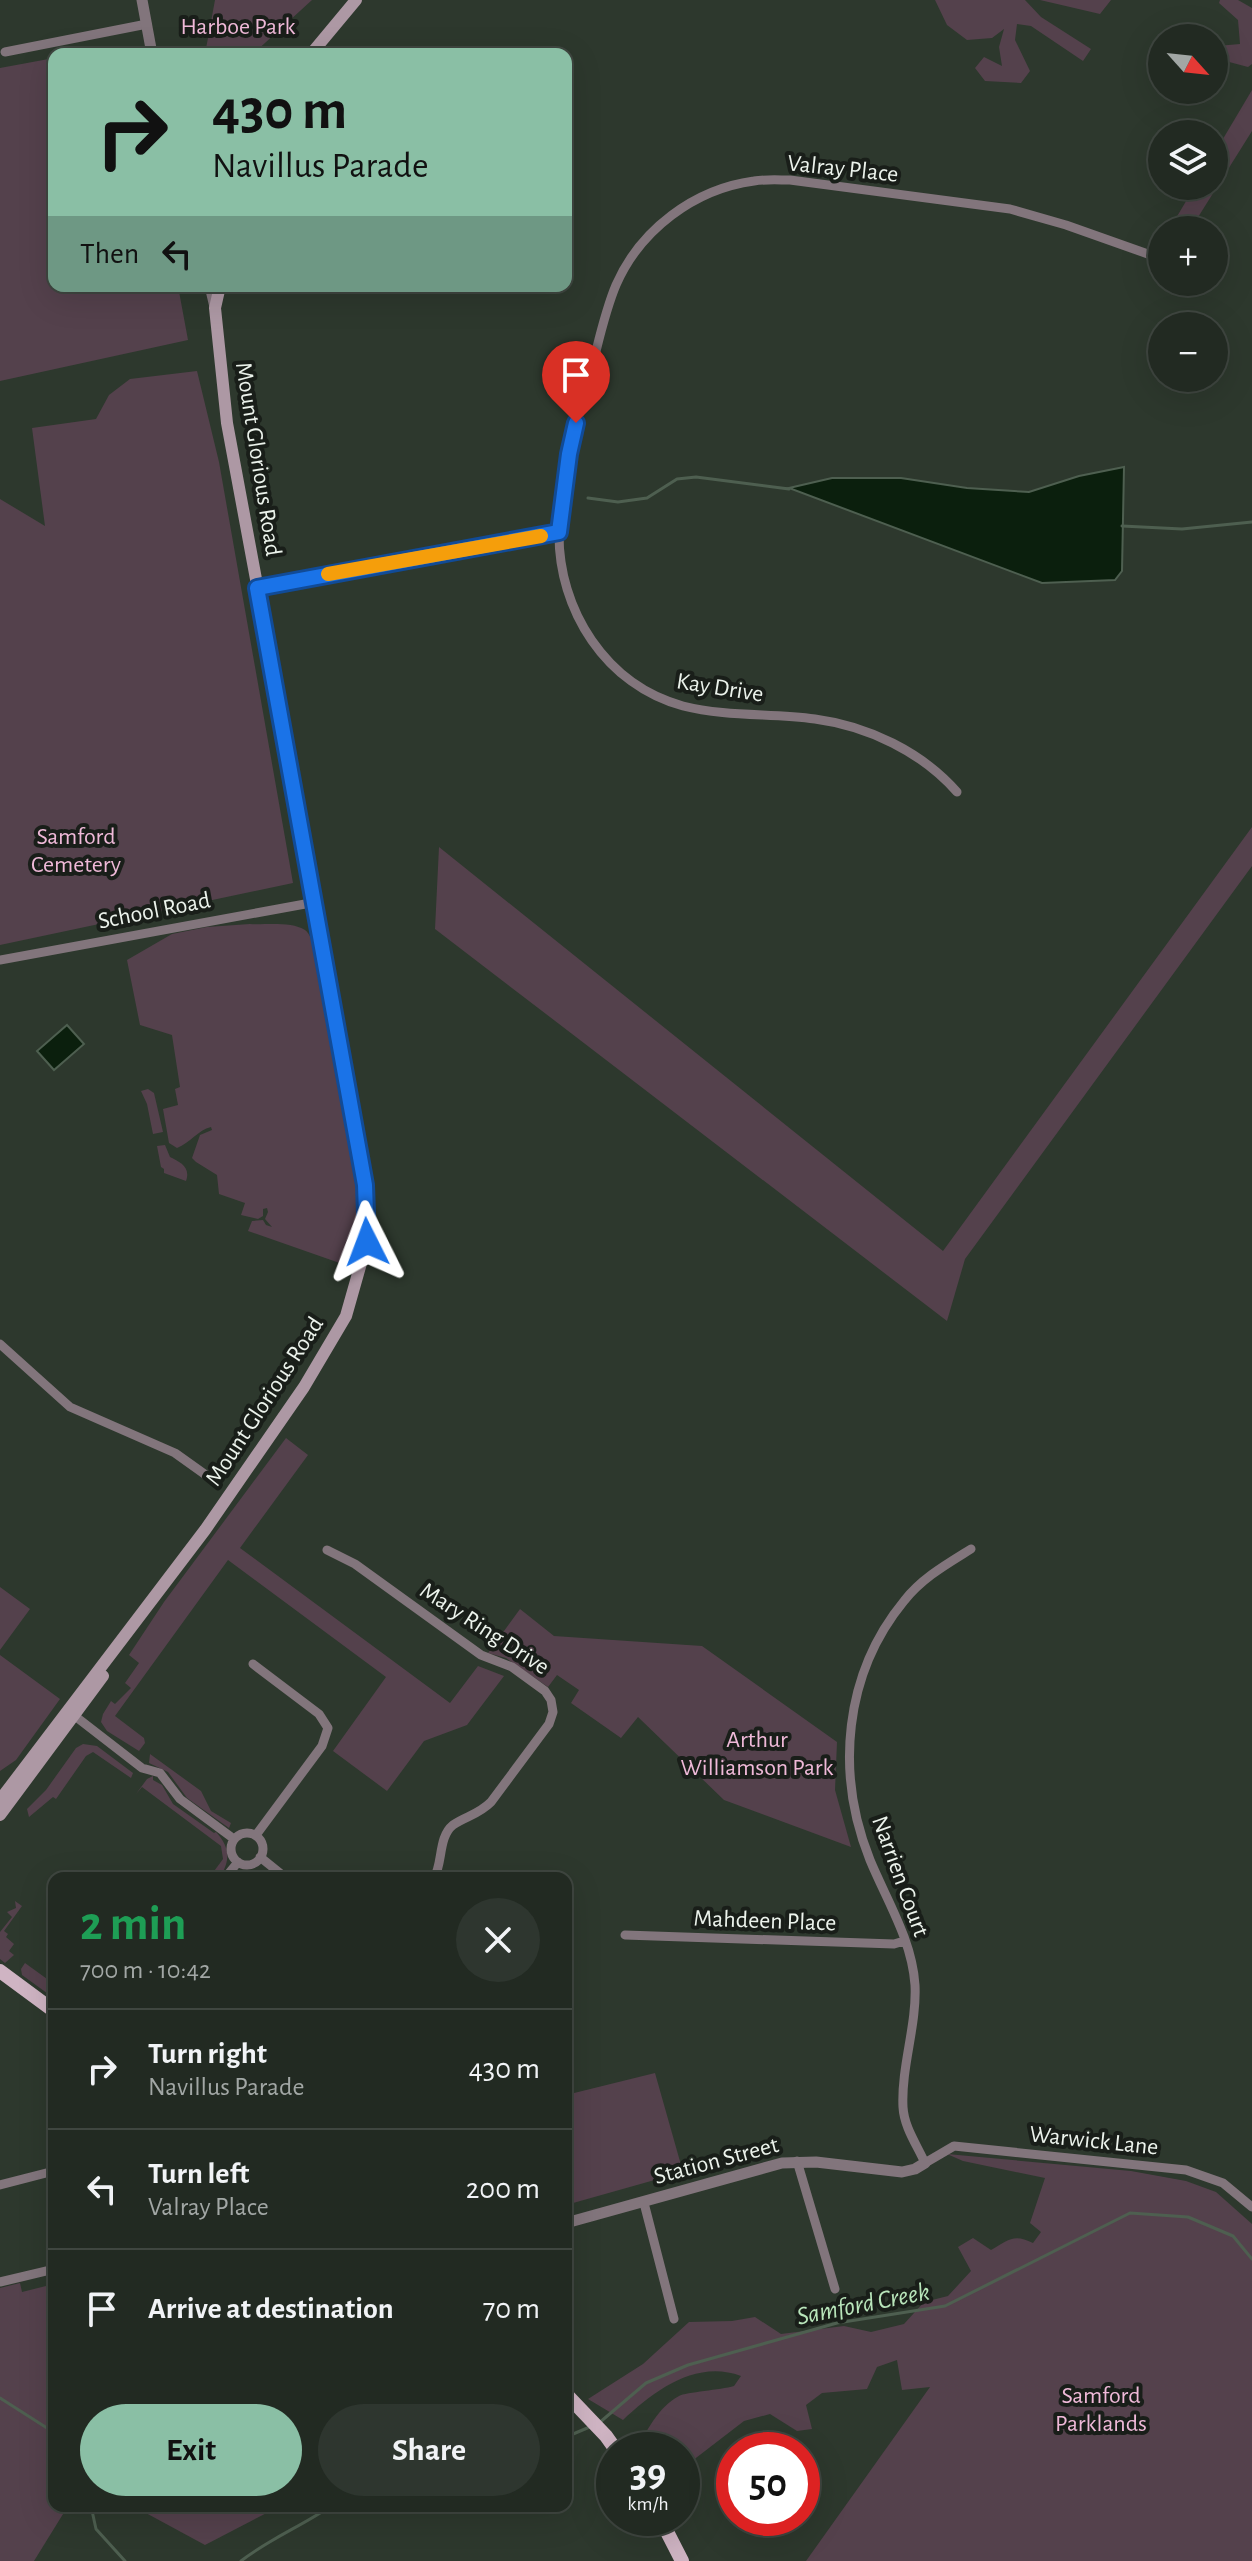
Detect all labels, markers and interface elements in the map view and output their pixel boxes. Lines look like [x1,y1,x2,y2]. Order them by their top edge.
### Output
park label: Harboe Park [180,15,296,39]
north arrow [1148,24,1228,104]
map controls [1148,24,1228,392]
icon: right [80,80,184,184]
text: 430 m [212,83,347,139]
button: layers [1148,120,1228,200]
text: Navillus Parade [212,148,429,184]
street label: Valray Place [786,151,900,187]
button: + [1148,216,1228,296]
icon: left [155,232,199,276]
text: Then [80,239,139,269]
button: − [1148,312,1228,392]
pin [542,341,610,423]
icon: arrive [554,353,598,397]
street label: Mount Glorious Road [231,360,285,558]
street label: Kay Drive [675,669,765,707]
park label: Samford Cemetery [31,825,121,877]
street label: School Road [96,888,212,934]
position arrow [325,1200,409,1284]
street label: Mount Glorious Road [201,1313,328,1490]
street label: Mary Ring Drive [415,1578,553,1679]
park label: Arthur Williamson Park [680,1728,834,1780]
street label: Narrien Court [867,1813,933,1940]
button: close [456,1898,540,1982]
text: 2 min [80,1901,187,1949]
street label: Mahdeen Place [693,1907,837,1935]
text: 700 m · 10:42 [80,1957,211,1983]
text: Turn right [148,2039,267,2069]
icon: right [80,2047,124,2091]
text: 430 m [468,2054,540,2084]
text: Navillus Parade [148,2074,304,2100]
street label: Warwick Lane [1028,2122,1160,2160]
street label: Station Street [651,2133,781,2189]
text: Turn left [148,2159,249,2189]
icon: left [80,2167,124,2211]
text: 200 m [466,2174,540,2204]
text: Valray Place [148,2194,269,2220]
water label: Samford Creek [795,2278,932,2330]
icon: arrive [80,2287,124,2331]
text: Arrive at destination [148,2294,394,2324]
text: 70 m [483,2294,540,2324]
park label: Samford Parklands [1055,2384,1147,2436]
button: Exit [80,2404,302,2496]
button: Share [318,2404,540,2496]
speed limit sign: 50 [716,2432,820,2536]
text: 39 [630,2454,666,2494]
text: km/h [627,2494,669,2514]

